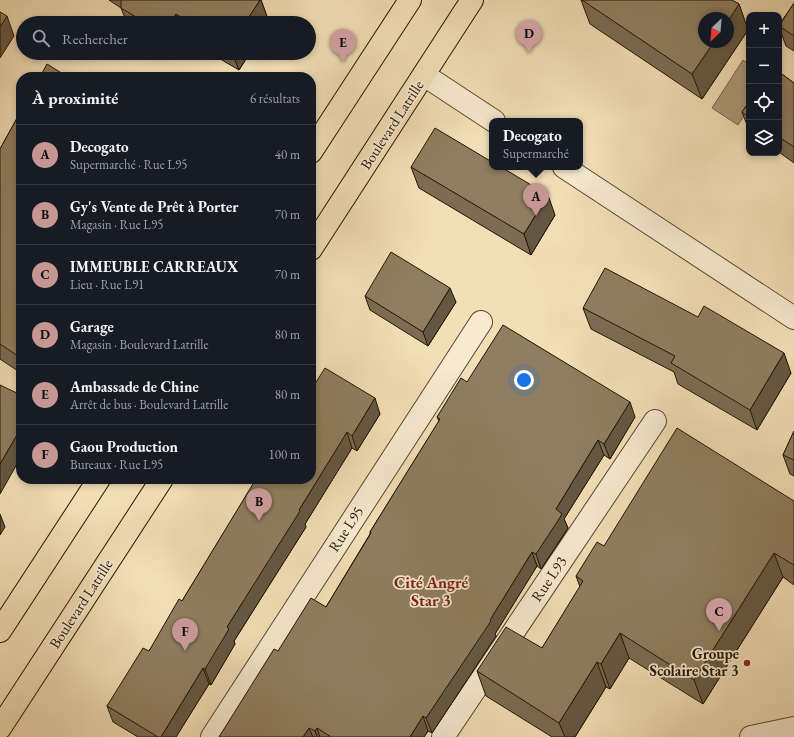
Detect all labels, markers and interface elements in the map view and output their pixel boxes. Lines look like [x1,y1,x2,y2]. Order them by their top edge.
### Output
north arrow [698,12,734,48]
map controls [746,12,782,156]
button: + [746,12,782,48]
search box [16,16,316,60]
pin: D [516,20,542,53]
icon: search [30,27,52,49]
text: Rechercher [62,29,128,48]
pin: E [330,29,356,62]
button: − [746,48,782,84]
street label: Boulevard Latrille [356,76,428,173]
button: locate [746,84,782,120]
text: À proximité [32,87,118,109]
text: 6 résultats [250,90,300,107]
popup [489,118,583,170]
button: layers [746,120,782,156]
text: Decogato [503,126,562,145]
text: Decogato [70,137,129,156]
text: Supermarché [503,145,569,162]
text: A [40,146,50,163]
text: 40 m [275,146,300,163]
text: Supermarché · Rue L95 [70,156,187,173]
pin: A [523,183,549,216]
text: Gy's Vente de Prêt à Porter [70,197,238,216]
text: B [41,206,49,223]
text: 70 m [275,206,300,223]
text: Magasin · Rue L95 [70,216,163,233]
text: IMMEUBLE CARREAUX [70,257,238,276]
text: C [40,266,50,283]
text: 70 m [275,266,300,283]
text: Lieu · Rue L91 [70,276,144,293]
text: Garage [70,317,114,336]
text: D [40,326,50,343]
text: 80 m [275,326,300,343]
text: Magasin · Boulevard Latrille [70,336,209,353]
your location [514,370,534,390]
text: Ambassade de Chine [70,377,199,396]
text: E [41,386,49,403]
text: 80 m [275,386,300,403]
text: Arrêt de bus · Boulevard Latrille [70,396,228,413]
text: Gaou Production [70,437,178,456]
text: F [41,446,49,463]
text: 100 m [269,446,300,463]
text: Bureaux · Rue L95 [70,456,163,473]
pin: B [246,488,272,521]
street label: Rue L95 [324,502,367,555]
street label: Rue L93 [527,552,571,605]
street label: Boulevard Latrille [45,555,117,652]
district label: Cité Angré Star 3 [394,572,468,611]
pin: C [706,598,732,631]
pin: F [172,618,198,651]
place label: Groupe Scolaire Star 3 [650,644,739,680]
marker: Groupe Scolaire Star 3 [742,658,752,668]

